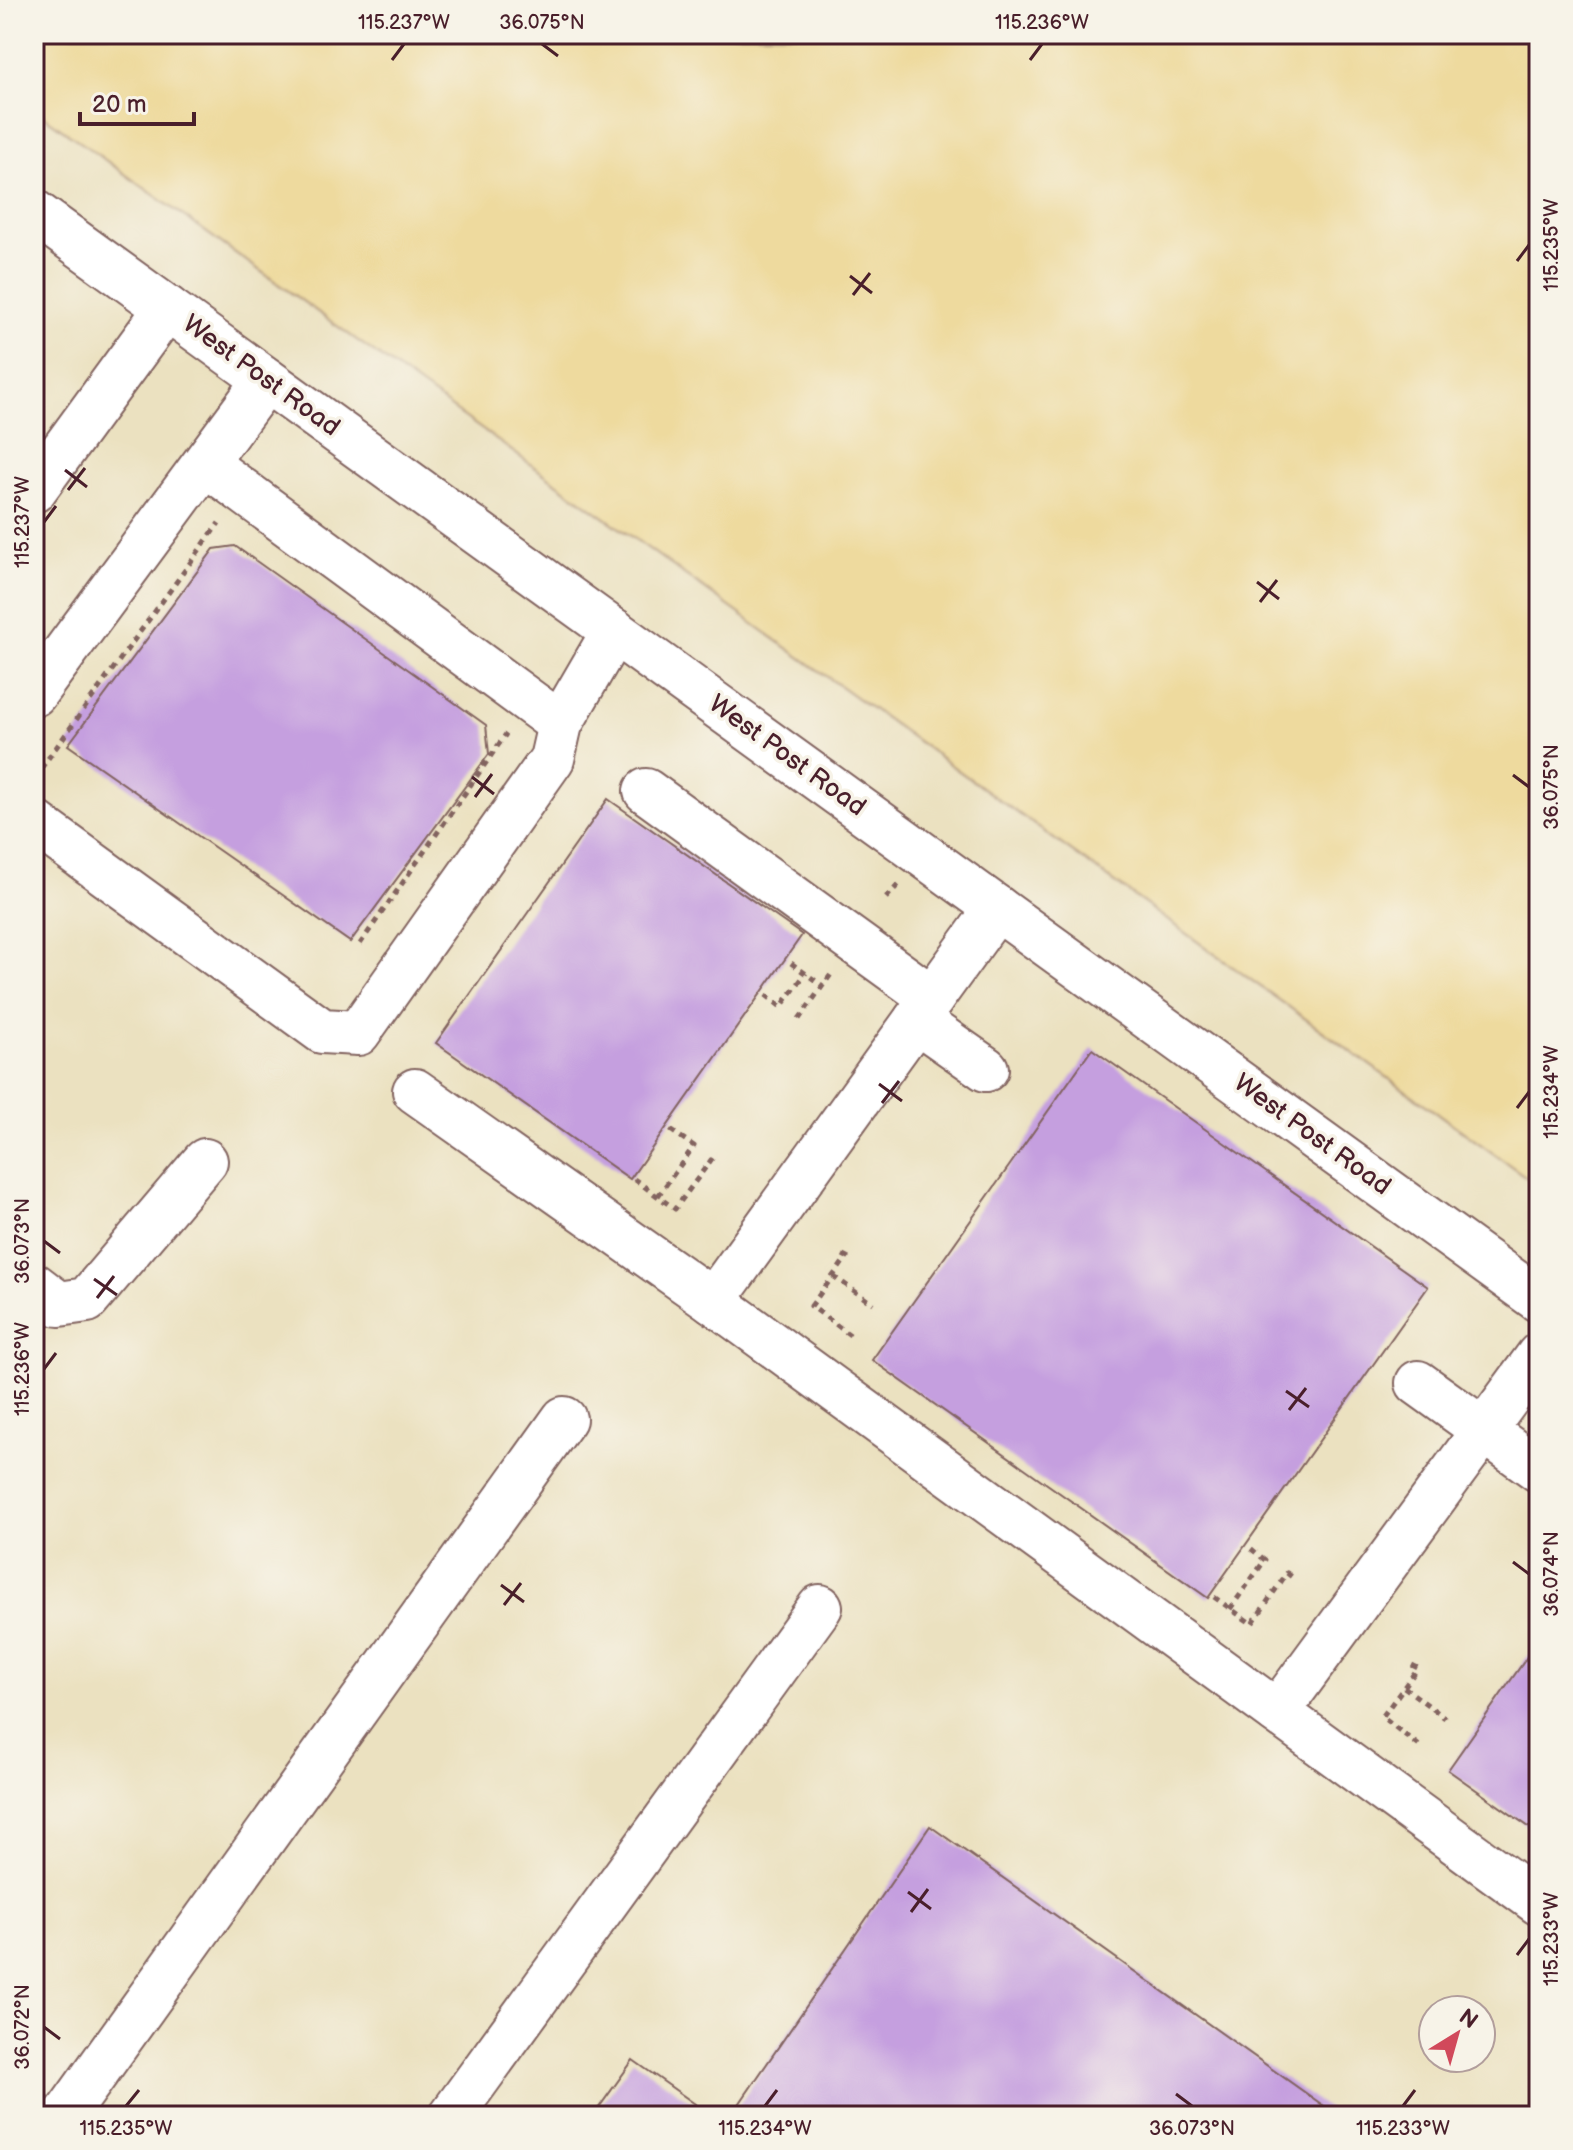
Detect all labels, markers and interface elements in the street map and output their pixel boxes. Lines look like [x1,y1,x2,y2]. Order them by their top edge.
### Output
text: 115.237°W [358,11,450,35]
text: 36.075°N [499,11,585,35]
text: 115.236°W [995,11,1089,35]
scale bar [80,76,194,126]
text: 20 m [92,90,147,119]
text: 115.235°W [1540,198,1564,292]
street label: West Post Road [177,309,345,443]
text: 115.237°W [11,476,35,568]
street label: West Post Road [703,689,871,823]
text: 36.075°N [1540,744,1564,830]
text: 115.234°W [1540,1045,1564,1139]
street label: West Post Road [1228,1068,1396,1202]
text: 36.073°N [11,1198,35,1284]
text: 115.236°W [11,1322,35,1416]
text: 36.074°N [1540,1531,1564,1617]
text: 115.233°W [1540,1892,1564,1986]
text: 36.072°N [11,1984,35,2070]
north arrow [1417,1994,1497,2074]
text: N [1453,2003,1483,2035]
text: 115.235°W [79,2117,173,2141]
text: 115.234°W [718,2117,812,2141]
text: 36.073°N [1149,2117,1235,2141]
text: 115.233°W [1356,2117,1450,2141]

